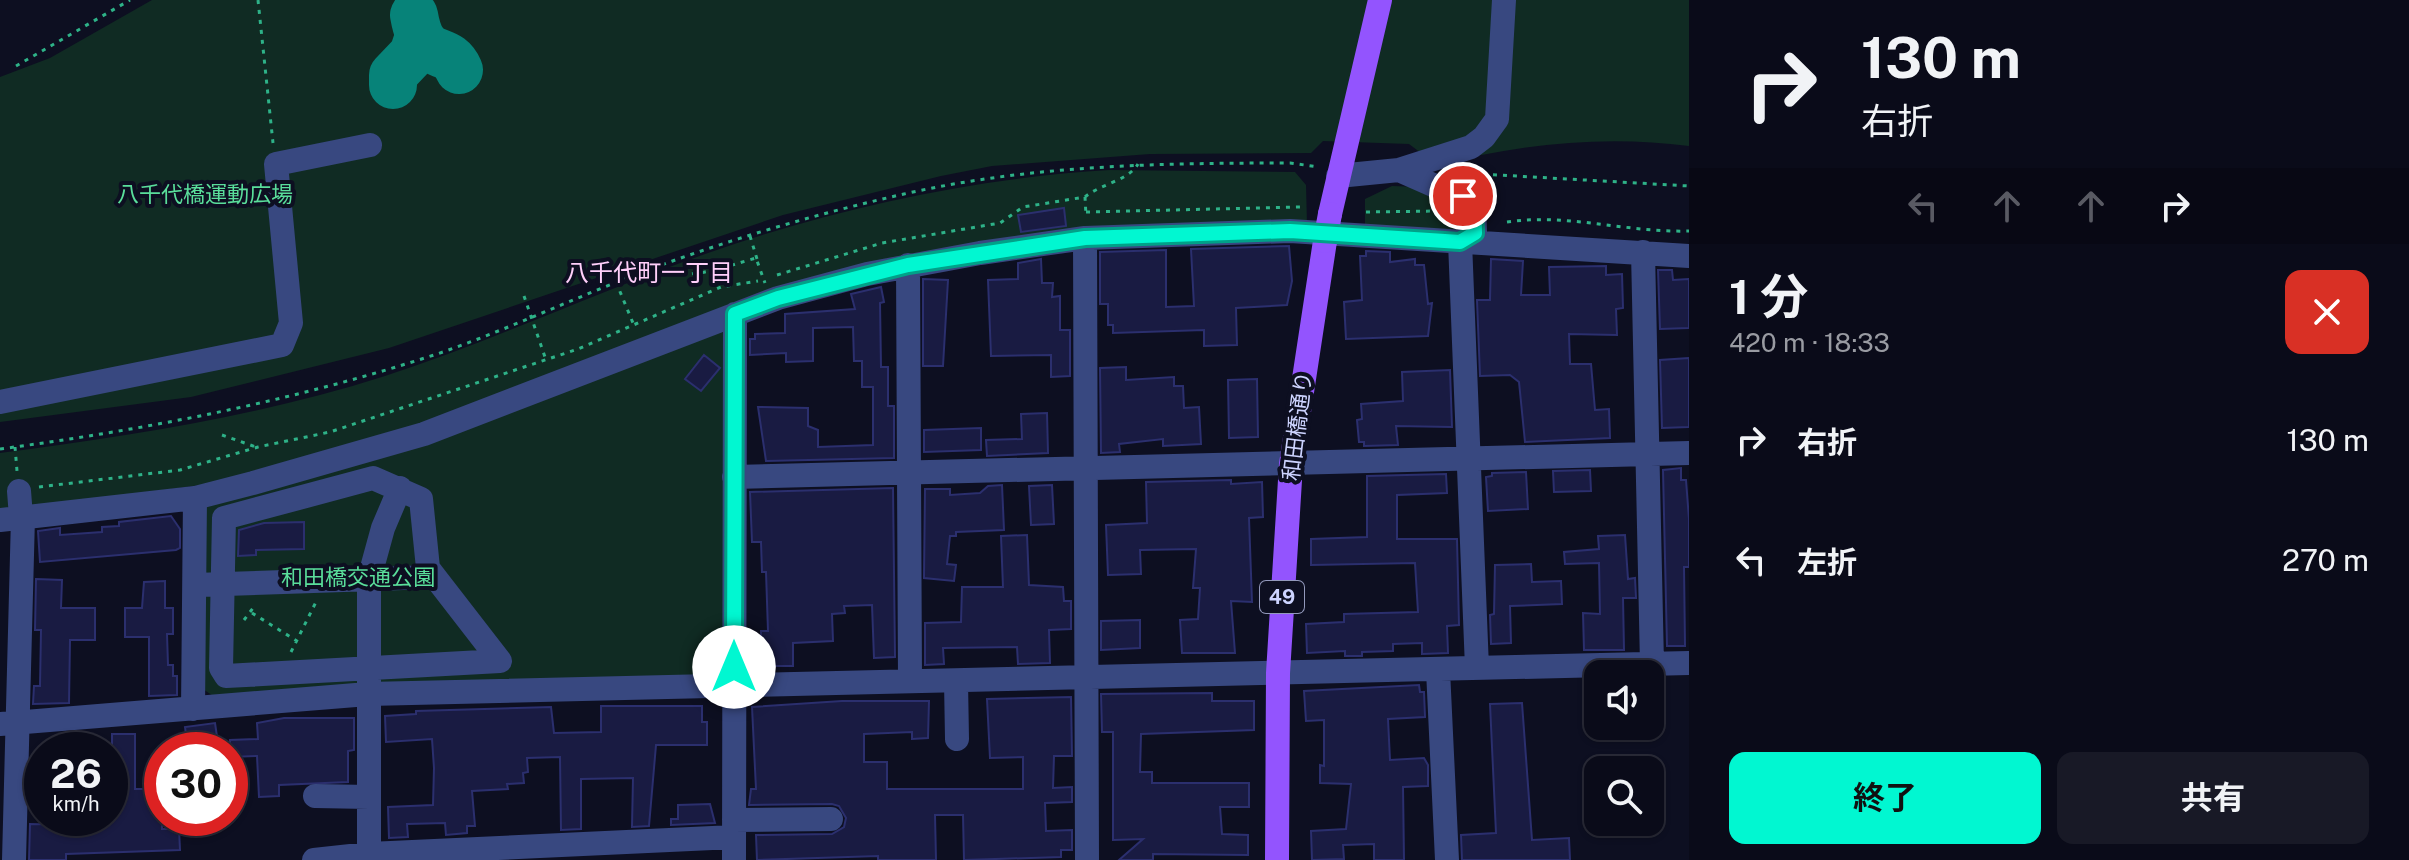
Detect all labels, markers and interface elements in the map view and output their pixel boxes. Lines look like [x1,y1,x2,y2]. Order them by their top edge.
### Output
text: 130 m [1861,25,2021,91]
icon: right [1729,32,1833,136]
text: 右折 [1861,100,1933,142]
pin [1429,162,1497,230]
icon: arrive [1441,174,1485,218]
park label: 八千代橋運動広場 [117,181,293,207]
icon: left [1901,184,1945,228]
icon: ahead [1985,184,2029,228]
icon: ahead [2069,184,2113,228]
icon: right [2153,184,2197,228]
district label: 八千代町一丁目 [565,258,733,286]
text: 1 分 [1729,268,1808,325]
button: close [2285,270,2369,354]
text: 420 m · 18:33 [1729,327,1890,358]
street label: 和田橋通り [1277,370,1317,482]
icon: right [1729,418,1773,462]
text: 130 m [2286,422,2369,458]
text: 右折 [1797,424,1857,460]
icon: left [1729,538,1773,582]
text: 270 m [2282,542,2369,578]
text: 左折 [1797,544,1857,580]
park label: 和田橋交通公園 [281,564,435,590]
road number: 49 [1260,581,1304,613]
position arrow [692,625,776,709]
map controls [1584,660,1664,836]
button: sound [1584,660,1664,740]
speed limit sign: 30 [144,732,248,836]
text: 26 [50,750,102,797]
button: 終了 [1729,752,2041,844]
button: 共有 [2057,752,2369,844]
button: search [1584,756,1664,836]
text: km/h [52,792,100,816]

